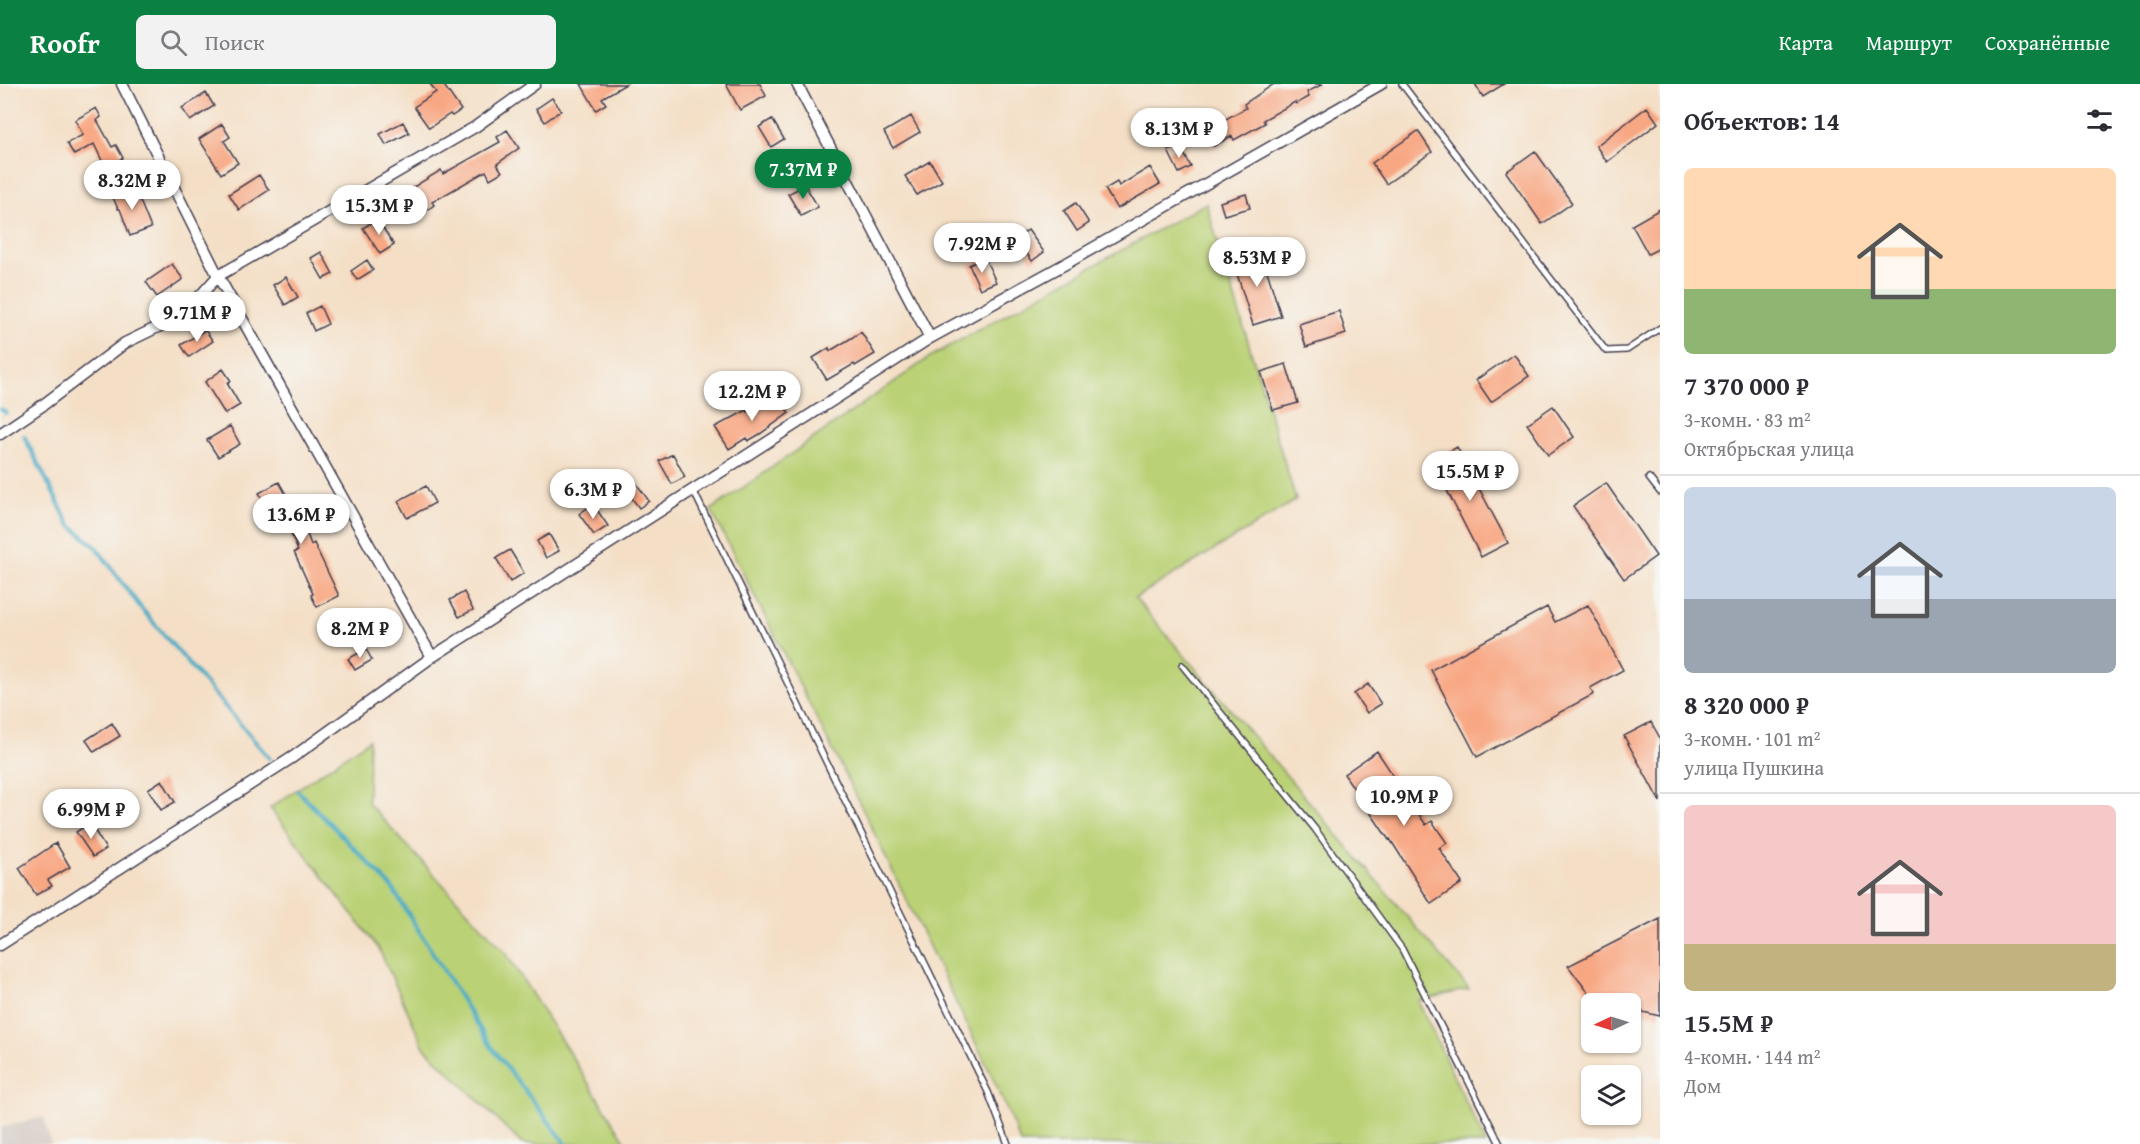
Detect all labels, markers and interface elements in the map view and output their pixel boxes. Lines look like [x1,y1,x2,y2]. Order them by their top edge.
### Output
search box [136,15,556,69]
text: Roofr [30,22,100,63]
icon: search [157,26,190,59]
text: Поиск [205,26,265,58]
text: Карта [1779,27,1833,58]
text: Маршрут [1866,27,1952,58]
text: Сохранённые [1985,27,2110,58]
text: Объектов: 14 [1684,101,1840,140]
icon: filters [2083,104,2116,137]
pin: 8.13M ₽ [1124,108,1234,159]
text: 8.13M ₽ [1145,113,1213,142]
pin: 7.37M ₽ [748,149,858,200]
text: 7.37M ₽ [769,154,837,183]
pin: 8.32M ₽ [77,160,187,211]
text: 8.32M ₽ [98,165,166,194]
pin: 15.3M ₽ [324,185,434,236]
text: 15.3M ₽ [345,190,413,219]
icon: home [1846,207,1954,315]
pin: 7.92M ₽ [927,223,1037,274]
text: 7.92M ₽ [948,228,1016,257]
pin: 8.53M ₽ [1202,237,1312,288]
text: 8.53M ₽ [1223,242,1291,271]
pin: 9.71M ₽ [142,292,252,343]
text: 9.71M ₽ [163,297,231,326]
text: 7 370 000 ₽ [1684,366,1809,405]
pin: 12.2M ₽ [697,371,807,422]
text: 12.2M ₽ [718,376,786,405]
text: 3-комн. · 83 m² [1684,405,1811,434]
text: Октябрьская улица [1684,434,1854,463]
pin: 15.5M ₽ [1415,451,1525,502]
text: 15.5M ₽ [1436,456,1504,485]
pin: 6.3M ₽ [544,469,642,520]
text: 6.3M ₽ [564,474,622,503]
pin: 13.6M ₽ [246,494,356,545]
text: 13.6M ₽ [267,499,335,528]
icon: home [1846,526,1954,634]
pin: 8.2M ₽ [311,608,409,659]
text: 8.2M ₽ [331,613,389,642]
text: 8 320 000 ₽ [1684,685,1809,724]
text: 3-комн. · 101 m² [1684,724,1820,753]
text: улица Пушкина [1684,753,1824,782]
pin: 10.9M ₽ [1349,776,1459,827]
text: 10.9M ₽ [1370,781,1438,810]
pin: 6.99M ₽ [36,789,146,840]
text: 6.99M ₽ [57,794,125,823]
icon: home [1846,844,1954,952]
north arrow [1581,993,1641,1053]
map controls [1581,993,1641,1125]
text: 15.5M ₽ [1684,1003,1773,1042]
text: 4-комн. · 144 m² [1684,1042,1820,1071]
button: layers [1581,1065,1641,1125]
text: Дом [1684,1071,1721,1100]

